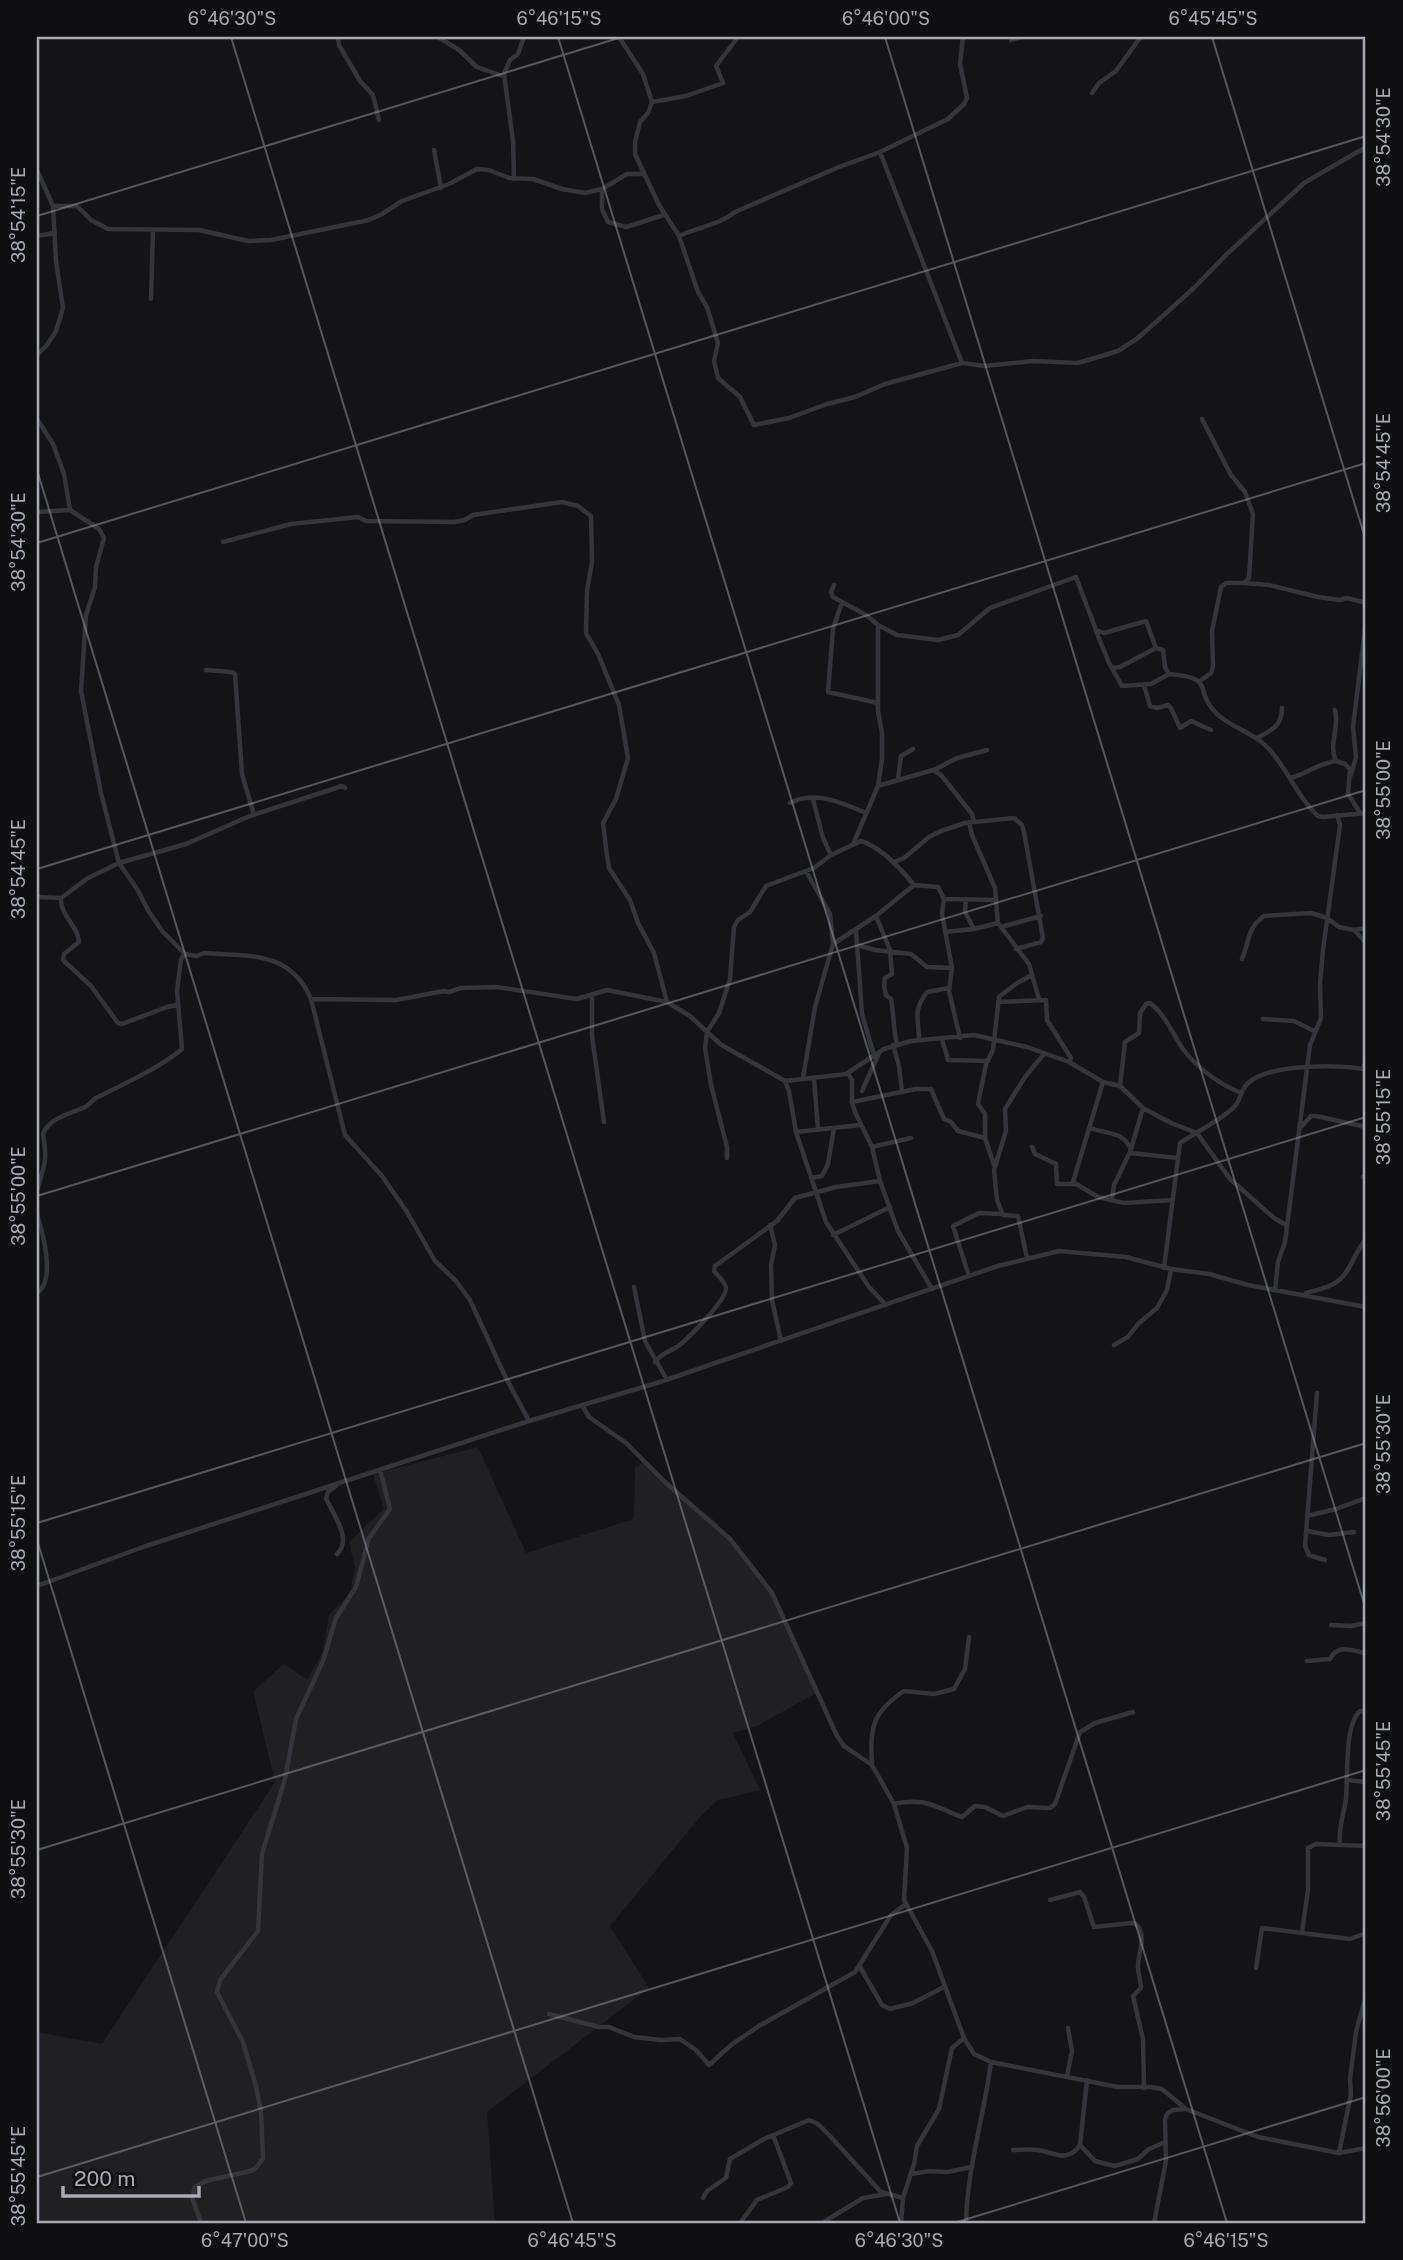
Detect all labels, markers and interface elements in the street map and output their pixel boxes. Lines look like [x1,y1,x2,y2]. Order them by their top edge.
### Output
text: 6°46'30"S [188,8,276,29]
text: 6°46'15"S [516,8,602,29]
text: 6°46'00"S [842,8,930,29]
text: 6°45'45"S [1168,8,1258,29]
text: 38°54'30"E [1373,87,1394,187]
text: 38°54'15"E [8,167,29,263]
text: 38°54'45"E [1373,413,1394,513]
text: 38°54'30"E [8,492,29,592]
text: 38°55'00"E [1373,740,1394,840]
text: 38°54'45"E [8,819,29,919]
text: 38°55'15"E [1373,1069,1394,1165]
text: 38°55'00"E [8,1146,29,1246]
text: 38°55'30"E [1373,1394,1394,1494]
text: 38°55'15"E [8,1475,29,1571]
text: 38°55'45"E [1373,1721,1394,1821]
text: 38°55'30"E [8,1799,29,1899]
text: 38°56'00"E [1373,2048,1394,2148]
text: 38°55'45"E [8,2126,29,2226]
scale bar [63,2155,200,2199]
text: 200 m [74,2166,135,2191]
text: 6°47'00"S [201,2230,289,2251]
text: 6°46'45"S [528,2230,616,2251]
text: 6°46'30"S [855,2230,943,2251]
text: 6°46'15"S [1183,2230,1269,2251]

